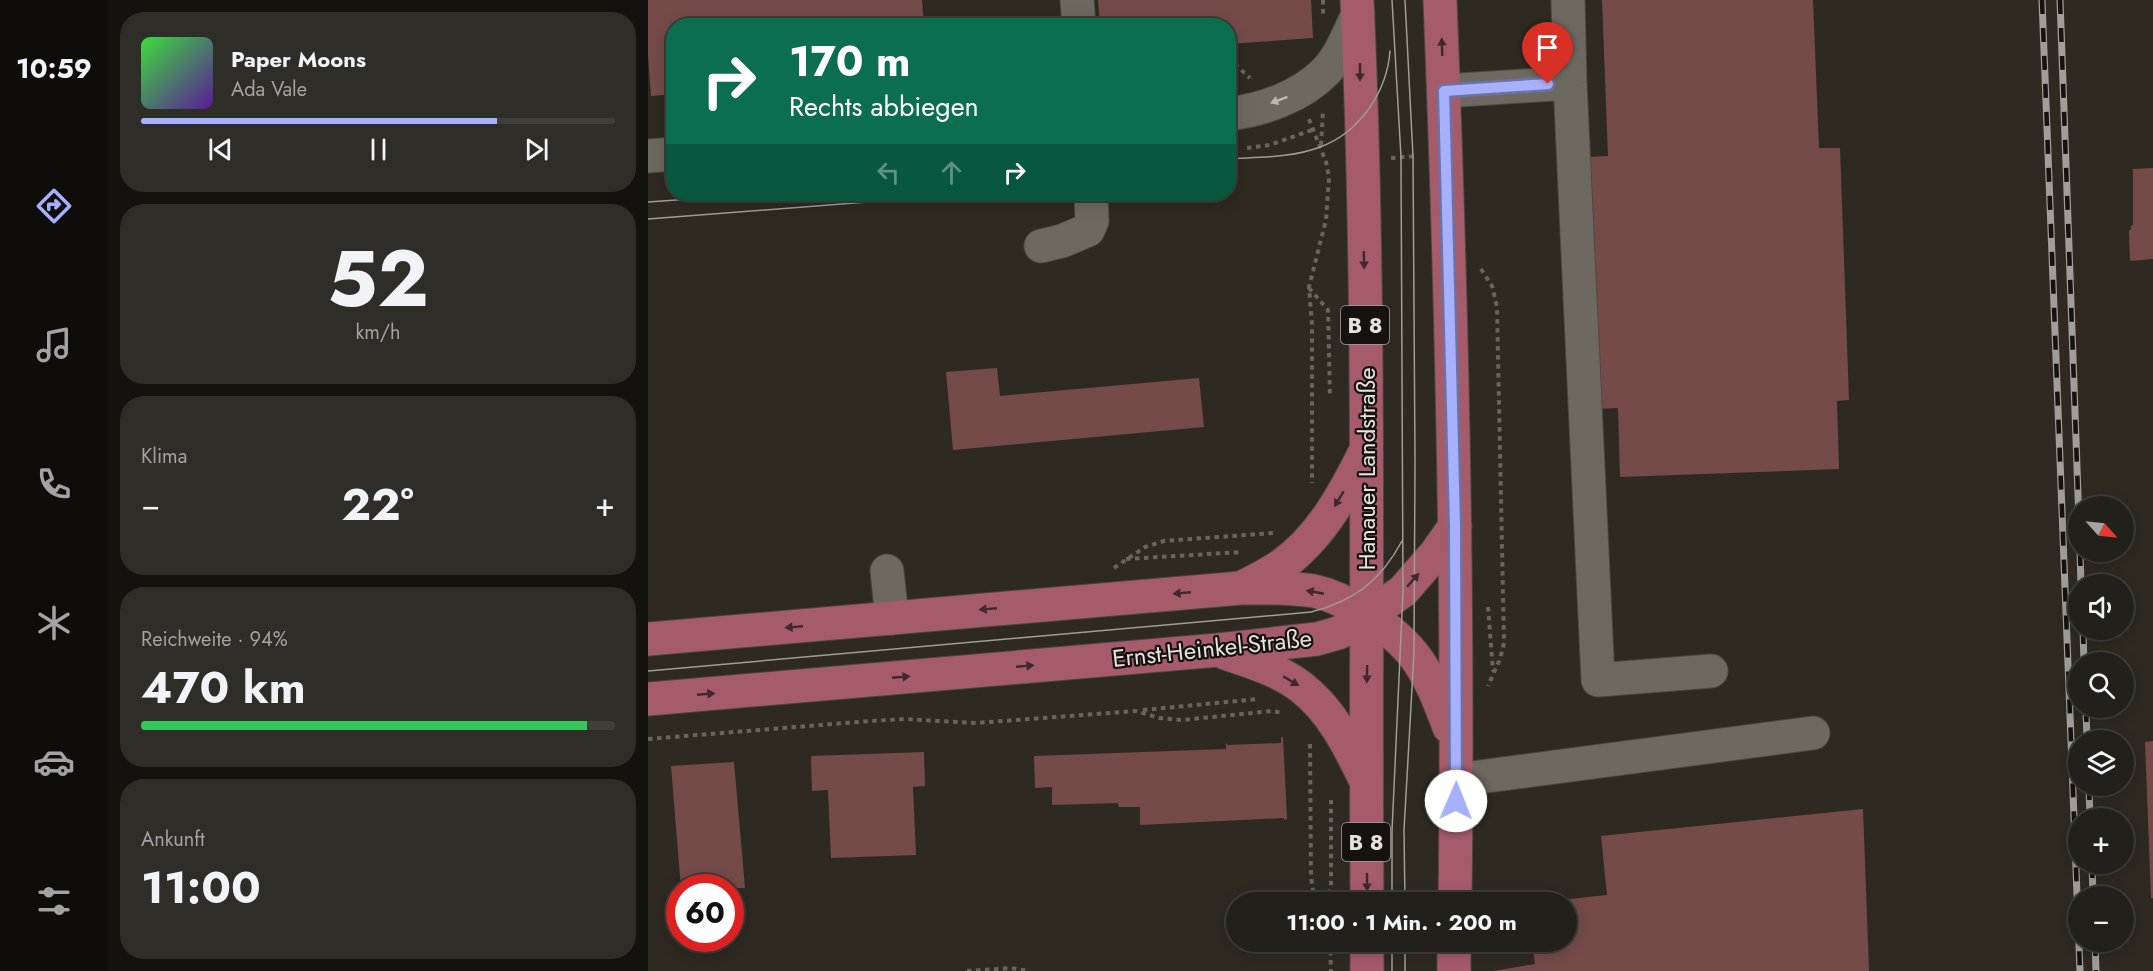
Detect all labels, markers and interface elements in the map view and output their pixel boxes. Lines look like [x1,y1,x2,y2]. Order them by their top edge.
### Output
pin [1522,22,1573,84]
text: 170 m [789,31,911,92]
icon: arrive [1531,31,1564,64]
one-way arrow [1438,38,1447,57]
icon: right [690,42,768,120]
text: Paper Moons [231,43,366,75]
text: 10:59 [16,49,92,88]
one-way arrow [1355,63,1365,82]
text: Ada Vale [231,75,307,104]
text: Rechts abbiegen [789,87,979,126]
one-way arrow [1270,96,1288,105]
icon: previous [204,133,237,166]
icon: pause [362,133,395,166]
icon: next [520,133,553,166]
icon: left [872,156,905,189]
icon: ahead [935,156,968,189]
icon: right [998,156,1031,189]
icon: directions [33,185,75,227]
text: 52 [327,223,429,335]
one-way arrow [1359,251,1369,270]
road number: B 8 [1341,306,1389,344]
text: km/h [355,318,401,347]
icon: music [33,324,75,366]
street label: Hanauer Landstraße [1349,368,1384,571]
text: Klima [141,442,187,471]
icon: phone [33,463,75,505]
text: 22° [341,472,414,537]
text: − [141,481,160,528]
text: + [595,481,615,528]
one-way arrow [1334,491,1345,507]
north arrow [2068,496,2134,562]
map controls [2068,496,2134,952]
one-way arrow [1407,572,1420,587]
button: sound [2068,574,2134,640]
one-way arrow [1305,587,1324,596]
one-way arrow [1173,588,1192,598]
icon: climate [33,602,75,644]
one-way arrow [979,604,998,614]
street label: Ernst-Heinkel-Straße [1110,620,1314,676]
one-way arrow [784,622,803,631]
text: Reichweite · 94% [141,625,288,654]
button: search [2068,652,2134,718]
text: 470 km [141,655,306,720]
one-way arrow [1015,661,1034,671]
one-way arrow [1362,665,1372,684]
one-way arrow [891,672,910,682]
one-way arrow [1283,675,1299,686]
one-way arrow [697,689,716,699]
button: layers [2068,730,2134,796]
icon: car [33,741,75,783]
position arrow [1424,769,1488,833]
button: + [2068,808,2134,874]
road number: B 8 [1342,823,1390,861]
text: Ankunft [141,825,205,854]
text: 11:00 [141,855,261,920]
one-way arrow [1362,872,1372,891]
speed limit sign: 60 [666,874,744,952]
icon: filters [33,880,75,922]
button: − [2068,886,2134,952]
text: 11:00 · 1 Min. · 200 m [1286,906,1517,938]

